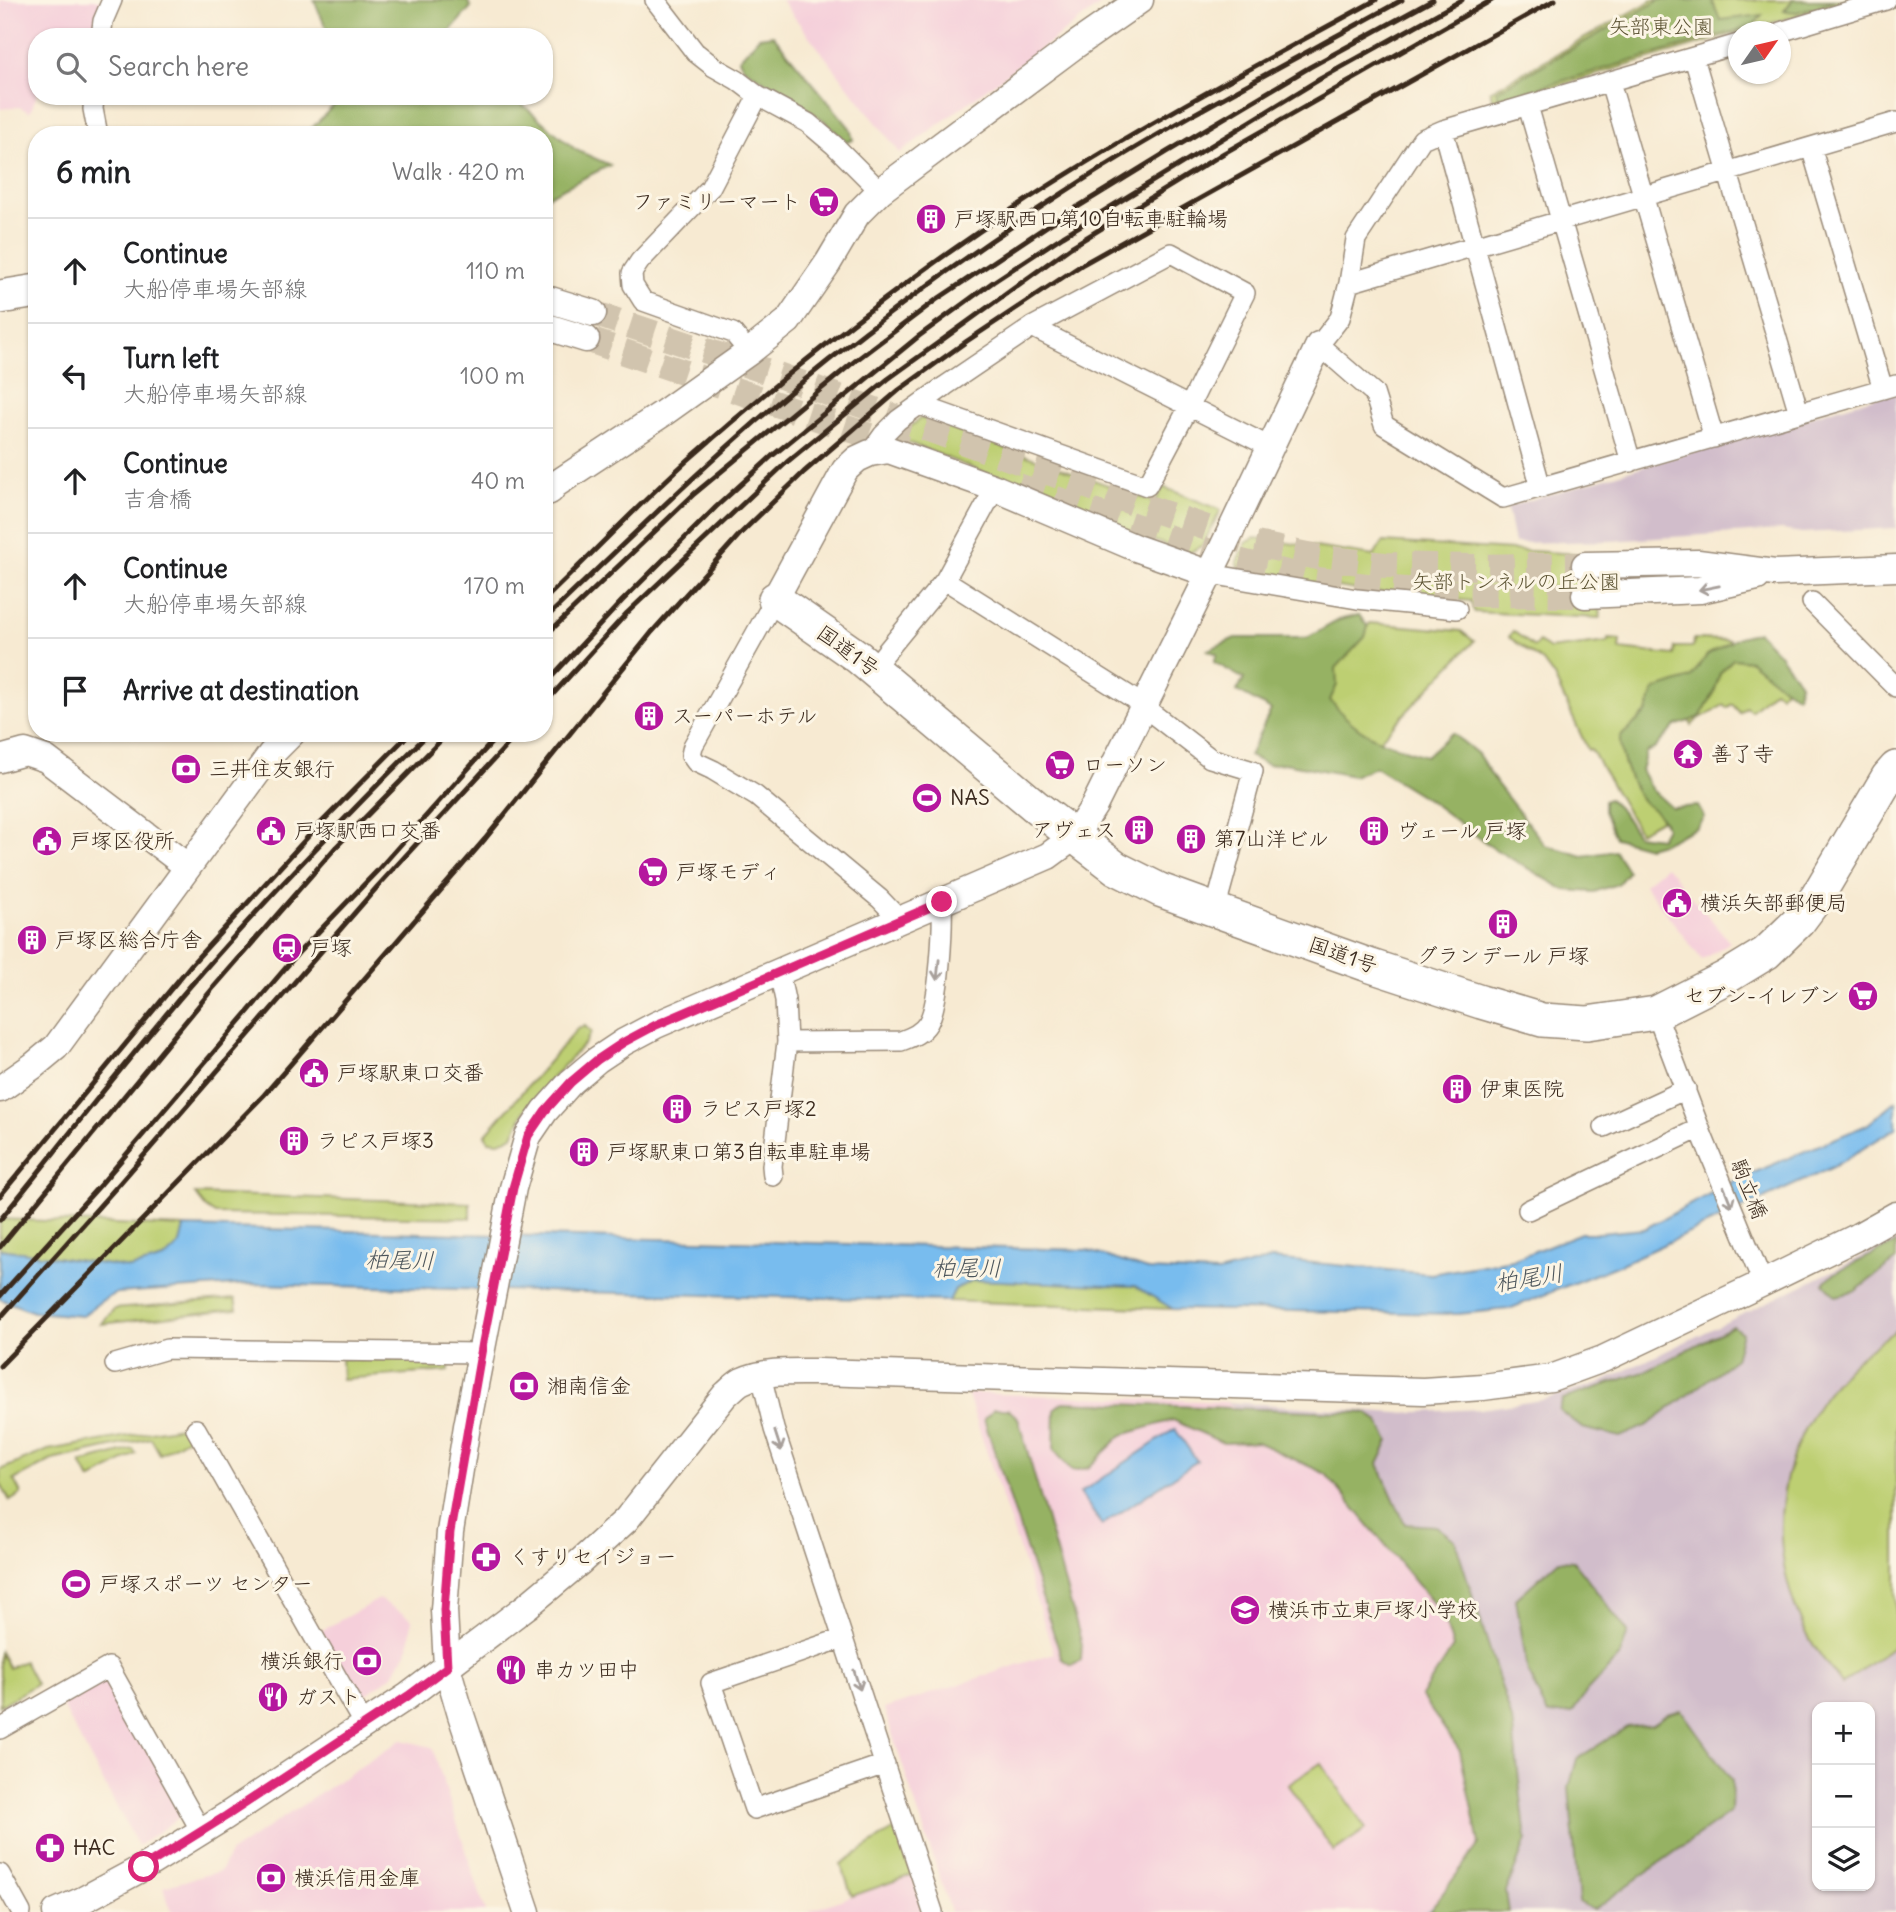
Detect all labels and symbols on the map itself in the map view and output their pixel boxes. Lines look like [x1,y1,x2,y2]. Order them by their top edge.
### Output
park label: 矢部東公園 [1609,13,1714,40]
north arrow [1728,21,1791,84]
supermarket icon: ファミリーマート [807,185,841,219]
place label: ファミリーマート [633,188,801,215]
building icon: 戸塚駅西口第10自転車駐輪場 [914,202,948,236]
place label: 戸塚駅西口第10自転車駐輪場 [954,205,1228,232]
park label: 矢部トンネルの丘公園 [1412,568,1620,595]
one-way arrow [1698,581,1721,595]
street label: 国道1号 [811,619,885,682]
building icon: スーパーホテル [632,699,666,733]
place label: スーパーホテル [672,702,817,729]
temple icon: 善了寺 [1671,737,1705,771]
place label: 善了寺 [1711,740,1774,767]
supermarket icon: ローソン [1043,748,1077,782]
place label: ローソン [1083,751,1167,778]
bank icon: 三井住友銀行 [169,752,203,786]
place label: 三井住友銀行 [209,755,335,782]
sports icon: NAS [910,781,944,815]
place label: NAS [950,784,990,811]
building icon: アヴェス [1122,813,1156,847]
public building icon: 戸塚駅西口交番 [254,814,288,848]
building icon: ヴェール 戸塚 [1357,814,1391,848]
place label: アヴェス [1032,816,1116,843]
place label: 戸塚駅西口交番 [294,817,441,844]
place label: ヴェール 戸塚 [1397,817,1527,844]
building icon: 第7山洋ビル [1174,822,1208,856]
public building icon: 戸塚区役所 [30,824,64,858]
place label: 第7山洋ビル [1214,825,1329,852]
place label: 戸塚区役所 [70,827,175,854]
supermarket icon: 戸塚モディ [636,855,670,889]
place label: 戸塚モディ [676,858,781,885]
route end [926,886,957,917]
public building icon: 横浜矢部郵便局 [1660,886,1694,920]
place label: 横浜矢部郵便局 [1700,889,1847,916]
building icon: グランデール 戸塚 [1486,907,1520,941]
building icon: 戸塚区総合庁舎 [15,923,49,957]
place label: 戸塚区総合庁舎 [55,926,202,953]
street label: 国道1号 [1305,930,1381,979]
station icon: 戸塚 [270,931,304,965]
place label: 戸塚 [310,934,352,961]
place label: グランデール 戸塚 [1417,942,1589,969]
one-way arrow [932,958,945,981]
supermarket icon: セブン-イレブン [1846,979,1880,1013]
place label: セブン-イレブン [1684,982,1840,1009]
public building icon: 戸塚駅東口交番 [297,1056,331,1090]
place label: 戸塚駅東口交番 [337,1059,484,1086]
building icon: 伊東医院 [1440,1072,1474,1106]
place label: 伊東医院 [1480,1075,1564,1102]
building icon: ラピス戸塚2 [660,1092,694,1126]
place label: ラピス戸塚2 [700,1095,817,1122]
building icon: ラピス戸塚3 [277,1124,311,1158]
place label: ラピス戸塚3 [317,1127,434,1154]
building icon: 戸塚駅東口第3自転車駐車場 [567,1135,601,1169]
place label: 戸塚駅東口第3自転車駐車場 [607,1138,871,1165]
street label: 駒立橋 [1725,1155,1774,1223]
one-way arrow [1722,1186,1735,1208]
water label: 柏尾川 [365,1244,435,1275]
water label: 柏尾川 [933,1253,1002,1282]
water label: 柏尾川 [1493,1258,1565,1297]
bank icon: 湘南信金 [507,1369,541,1403]
place label: 湘南信金 [547,1372,631,1399]
one-way arrow [772,1430,785,1452]
pharmacy icon: くすりセイジョー [469,1540,503,1574]
place label: くすりセイジョー [509,1543,677,1570]
sports icon: 戸塚スポーツ センター [59,1567,93,1601]
place label: 戸塚スポーツ センター [99,1570,313,1597]
school or university icon: 横浜市立東戸塚小学校 [1228,1593,1262,1627]
place label: 横浜市立東戸塚小学校 [1268,1596,1478,1623]
bank icon: 横浜銀行 [350,1644,384,1678]
place label: 横浜銀行 [260,1647,344,1674]
restaurant icon: 串カツ田中 [494,1653,528,1687]
place label: 串カツ田中 [534,1656,639,1683]
one-way arrow [852,1669,864,1691]
restaurant icon: ガスト [256,1680,290,1714]
place label: ガスト [296,1683,361,1710]
pharmacy icon: HAC [33,1831,67,1865]
place label: HAC [73,1834,116,1861]
route start [128,1851,159,1882]
bank icon: 横浜信用金庫 [254,1861,288,1895]
place label: 横浜信用金庫 [294,1864,420,1891]

